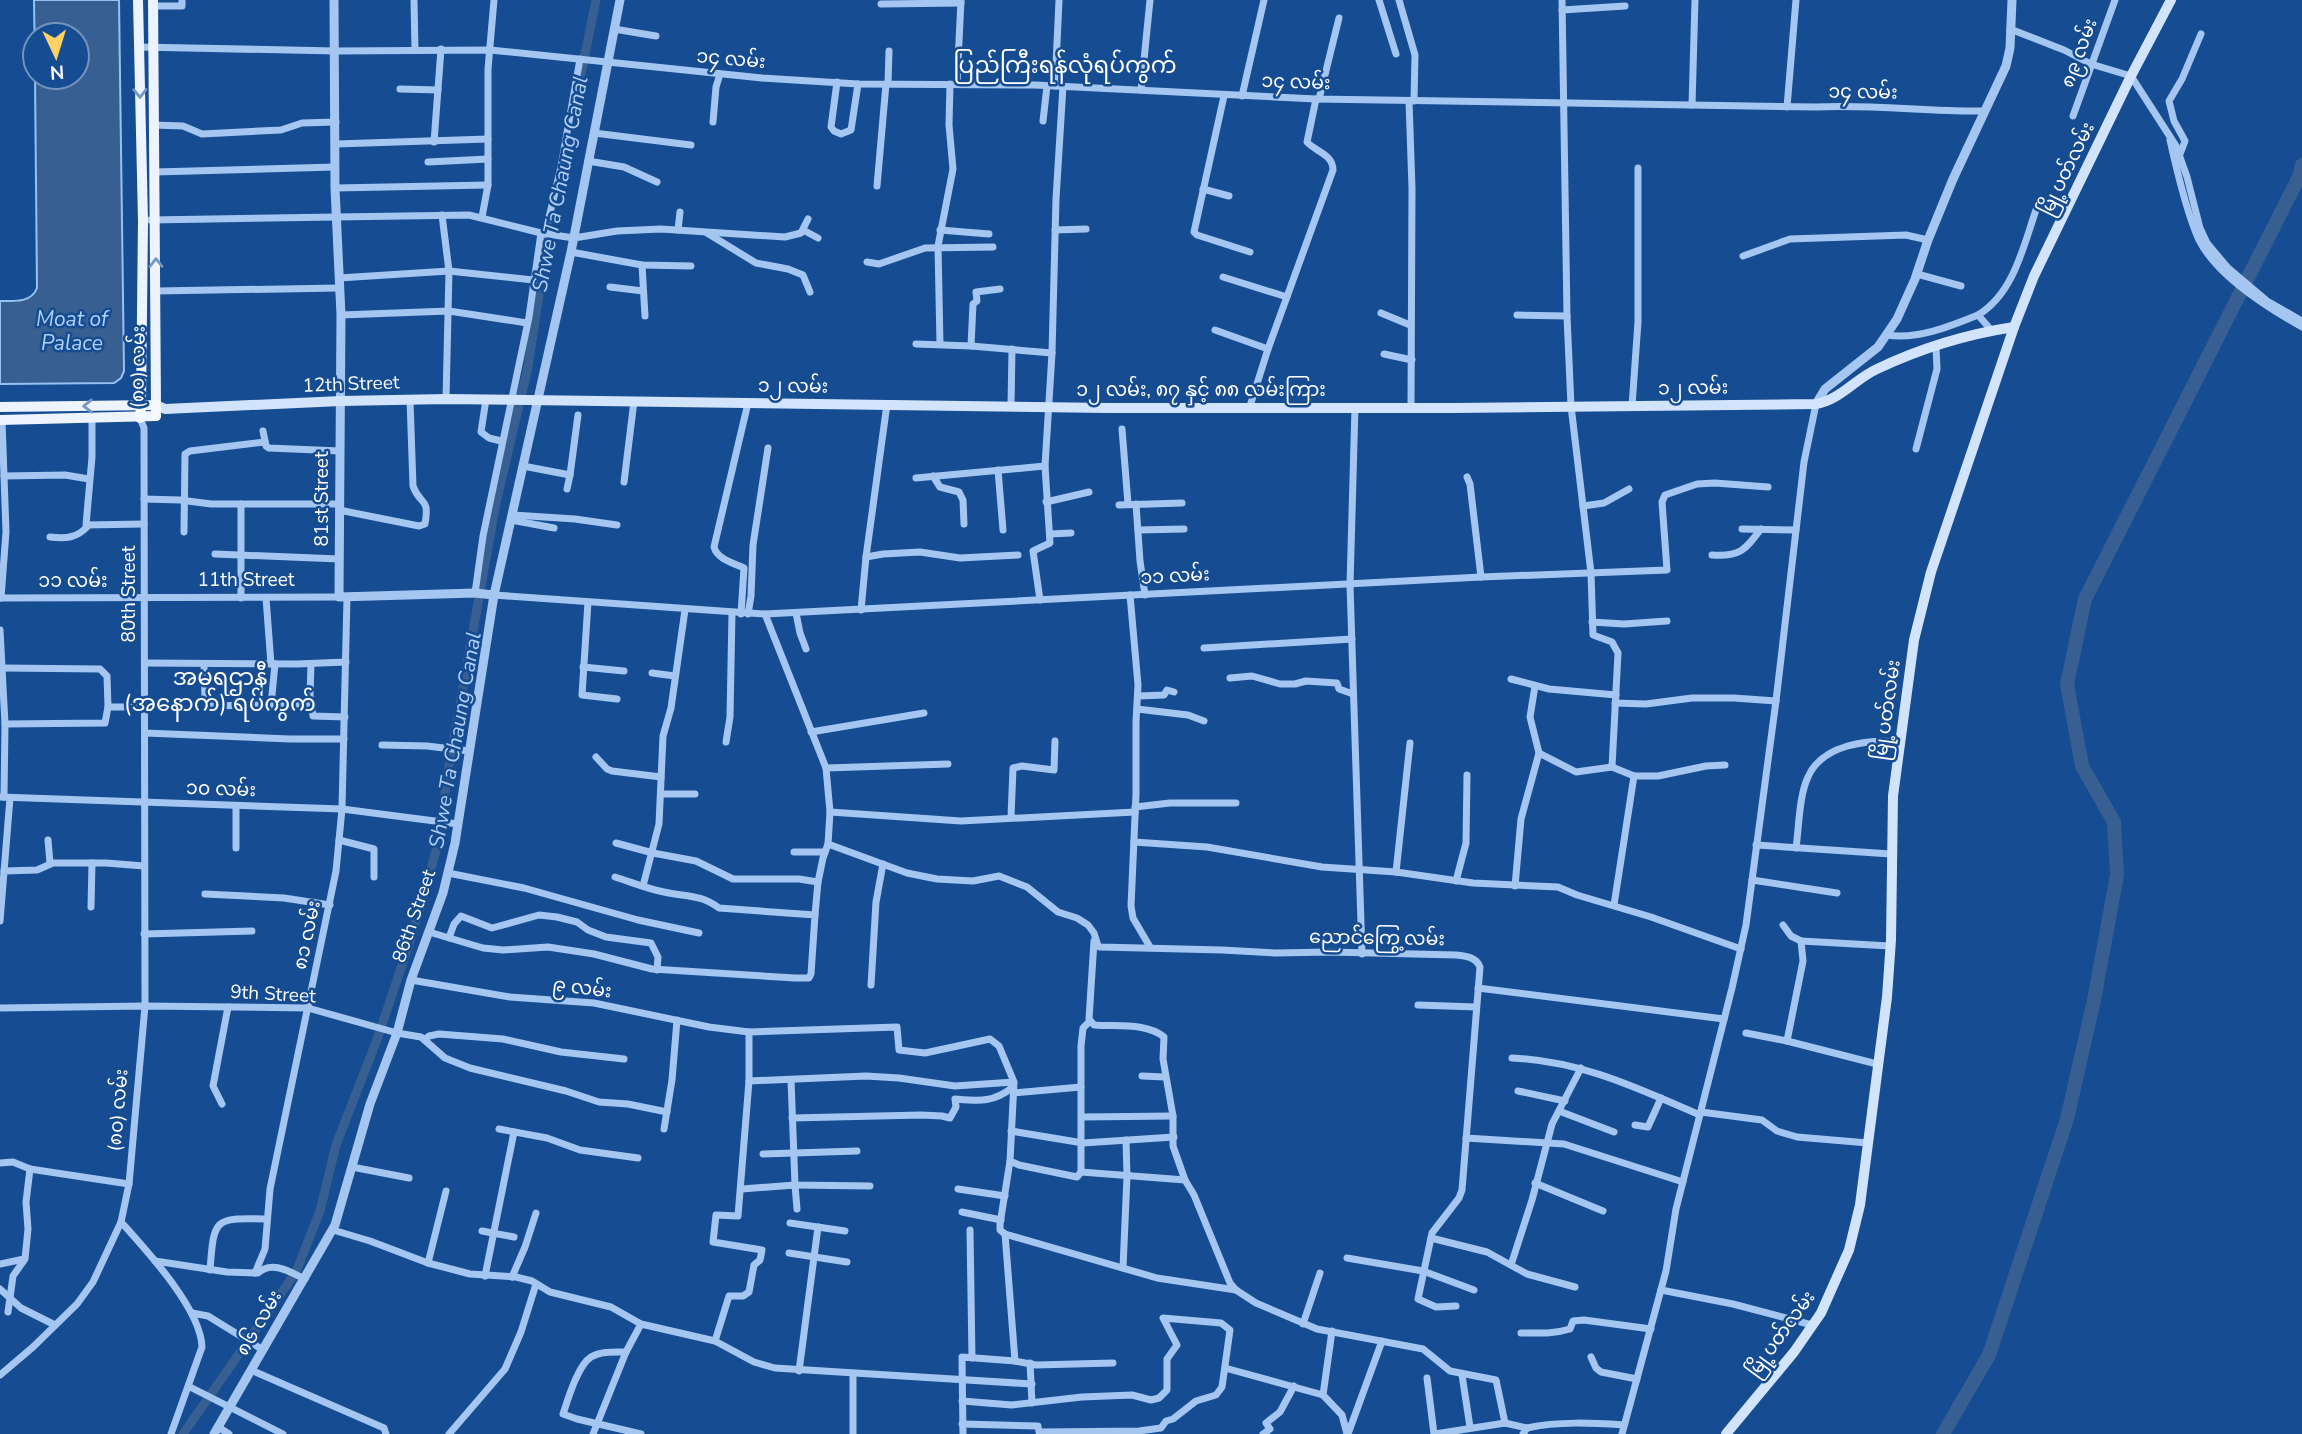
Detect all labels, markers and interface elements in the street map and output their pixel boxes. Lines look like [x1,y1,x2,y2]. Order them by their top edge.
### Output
street label: ၈၉ လမ်း [2053,14,2105,92]
north arrow [21,21,91,91]
street label: ၁၄ လမ်း [695,41,767,77]
district label: ပြည်ကြီးရန်လုံရပ်ကွက် [953,49,1177,84]
text: N [49,58,65,85]
street label: ၁၄ လမ်း [1261,66,1331,98]
water label: Shwe Ta Chaung Canal [525,74,595,294]
street label: ၁၄ လမ်း [1828,76,1898,108]
one-way arrow [132,88,148,98]
street label: မြို့ပတ်လမ်း [2031,117,2103,221]
one-way arrow [148,257,164,268]
water label: Moat of Palace [36,305,110,357]
street label: (၈၀) လမ်း [122,325,152,408]
street label: 12th Street [302,369,400,399]
street label: ၁၂ လမ်း [758,370,828,402]
street label: ၁၂ လမ်း [1658,372,1728,404]
street label: ၁၂ လမ်း, ၈၇ နှင့် ၈၈ လမ်းကြား [1076,375,1326,406]
one-way arrow [82,398,92,414]
street label: 81st Street [309,451,335,547]
street label: 80th Street [116,545,142,642]
street label: ၁၁ လမ်း [1140,559,1210,591]
street label: ၁၁ လမ်း [38,566,108,594]
street label: 11th Street [198,567,295,593]
water label: Shwe Ta Chaung Canal [422,630,488,850]
street label: မြို့ပတ်လမ်း [1865,658,1909,762]
district label: အမရဌာနီ (အနောက်) ရပ်ကွက် [124,661,316,722]
street label: ၁၀ လမ်း [186,773,256,803]
street label: 86th Street [386,866,442,966]
street label: ၈၁ လမ်း [285,898,327,972]
street label: ညောင်ကြွေ့လမ်း [1309,922,1445,954]
street label: ၉ လမ်း [551,969,613,1007]
street label: 9th Street [230,979,317,1009]
street label: (၈၀) လမ်း [99,1068,135,1152]
street label: ၈၆ လမ်း [228,1284,288,1361]
street label: မြို့ပတ်လမ်း [1739,1284,1823,1384]

